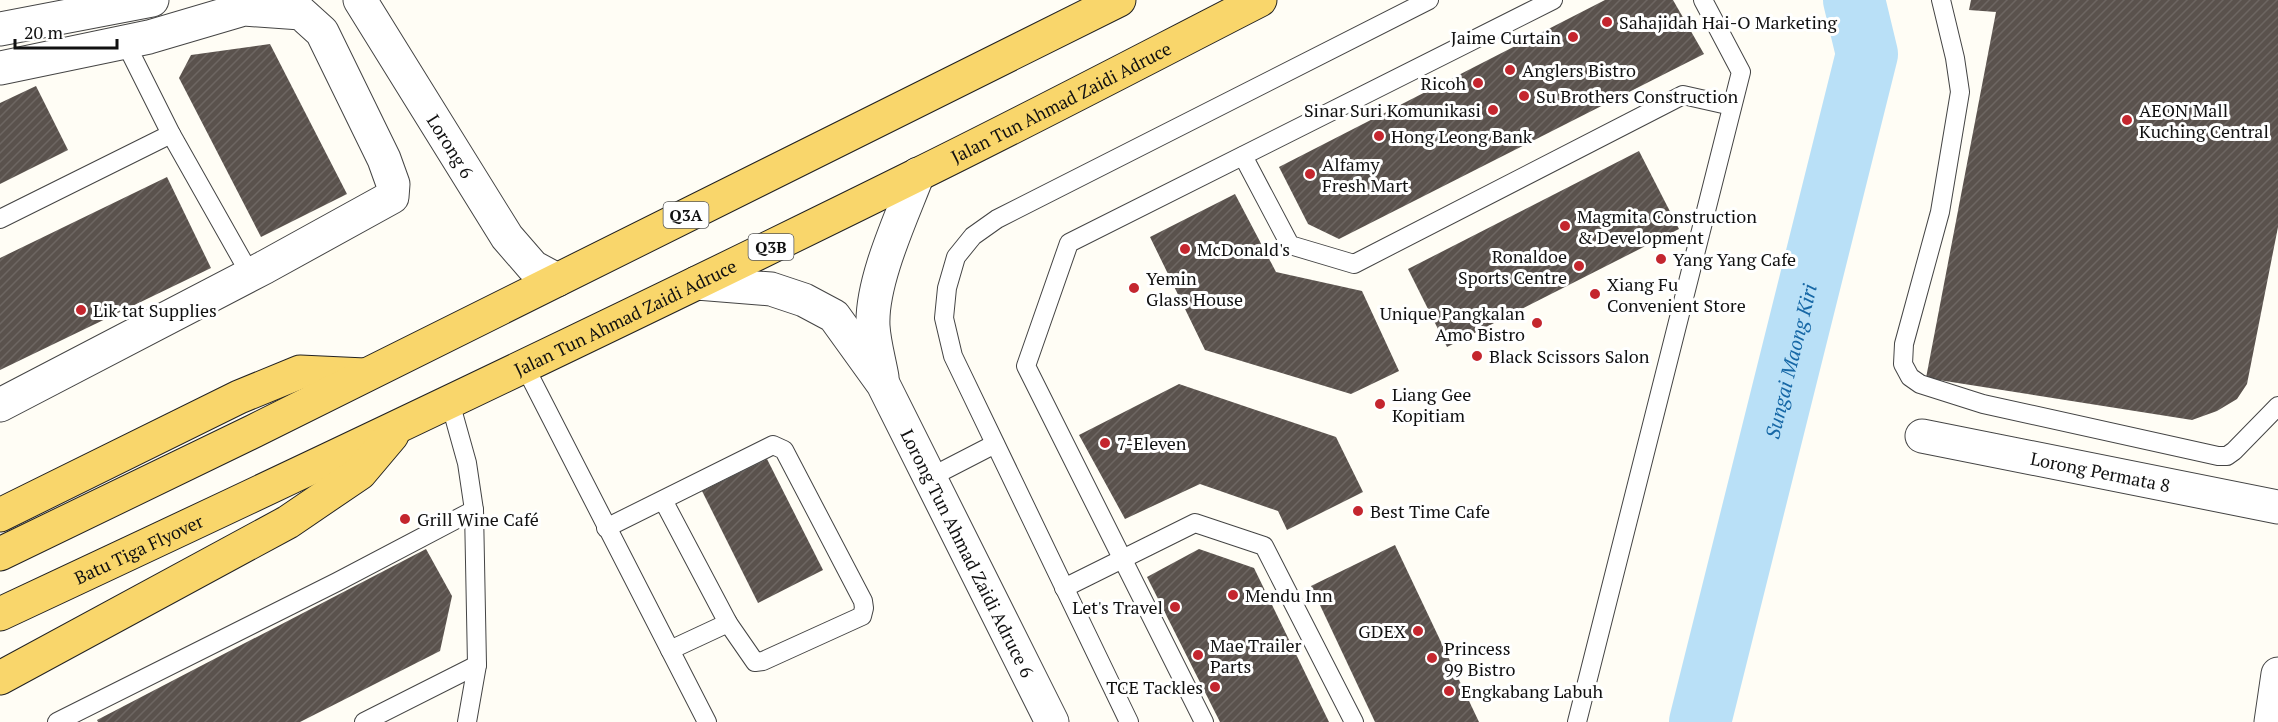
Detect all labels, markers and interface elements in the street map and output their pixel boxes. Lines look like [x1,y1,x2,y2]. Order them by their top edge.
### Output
place label: Sahajidah Hai-O Marketing [1619,10,1837,34]
scale bar [15,12,117,50]
marker: Sahajidah Hai-O Marketing [1600,15,1614,29]
text: 20 m [24,20,64,44]
place label: Jaime Curtain [1451,25,1561,49]
marker: Jaime Curtain [1566,30,1580,44]
street label: Jalan Tun Ahmad Zaidi Adruce [947,36,1175,168]
place label: Anglers Bistro [1522,58,1636,82]
marker: Anglers Bistro [1503,63,1517,77]
place label: Ricoh [1421,71,1466,95]
marker: Ricoh [1471,76,1485,90]
place label: Su Brothers Construction [1536,84,1738,108]
marker: Su Brothers Construction [1517,89,1531,103]
place label: Sinar Suri Komunikasi [1304,98,1481,122]
place label: AEON Mall Kuching Central [2139,98,2269,143]
marker: Sinar Suri Komunikasi [1486,103,1500,117]
street label: Lorong 6 [422,110,480,183]
marker: AEON Mall Kuching Central [2120,113,2134,127]
place label: Hong Leong Bank [1391,124,1533,148]
marker: Hong Leong Bank [1372,129,1386,143]
place label: Alfamy Fresh Mart [1322,152,1409,197]
marker: Alfamy Fresh Mart [1303,167,1317,181]
road number: Q3A [664,202,708,228]
place label: Magmita Construction & Development [1577,204,1757,249]
marker: Magmita Construction & Development [1558,219,1572,233]
road number: Q3B [748,234,794,260]
place label: McDonald's [1197,237,1290,261]
marker: McDonald's [1178,242,1192,256]
place label: Ronaldoe Sports Centre [1458,244,1567,289]
place label: Yang Yang Cafe [1673,247,1796,271]
marker: Yang Yang Cafe [1654,252,1668,266]
street label: Jalan Tun Ahmad Zaidi Adruce [510,254,740,381]
marker: Ronaldoe Sports Centre [1572,259,1586,273]
place label: Yemin Glass House [1146,266,1243,311]
place label: Xiang Fu Convenient Store [1607,272,1746,317]
water label: Sungai Maong Kiri [1758,280,1823,441]
marker: Yemin Glass House [1127,281,1141,295]
marker: Xiang Fu Convenient Store [1588,287,1602,301]
place label: Lik tat Supplies [93,298,217,322]
place label: Unique Pangkalan Amo Bistro [1380,301,1525,346]
marker: Lik tat Supplies [74,303,88,317]
marker: Unique Pangkalan Amo Bistro [1530,316,1544,330]
place label: Black Scissors Salon [1489,344,1650,368]
marker: Black Scissors Salon [1470,349,1484,363]
place label: Liang Gee Kopitiam [1392,382,1471,427]
marker: Liang Gee Kopitiam [1373,397,1387,411]
street label: Lorong Tun Ahmad Zaidi Adruce 6 [895,425,1040,682]
place label: 7-Eleven [1117,431,1187,455]
marker: 7-Eleven [1098,436,1112,450]
street label: Lorong Permata 8 [2029,446,2172,497]
place label: Best Time Cafe [1370,499,1490,523]
marker: Best Time Cafe [1351,504,1365,518]
place label: Grill Wine Café [417,507,539,531]
street label: Batu Tiga Flyover [70,509,207,590]
marker: Grill Wine Café [398,512,412,526]
place label: Mendu Inn [1245,583,1333,607]
marker: Mendu Inn [1226,588,1240,602]
place label: Let's Travel [1072,595,1163,619]
marker: Let's Travel [1168,600,1182,614]
place label: GDEX [1358,619,1406,643]
marker: GDEX [1411,624,1425,638]
place label: Mae Trailer Parts [1210,633,1302,678]
place label: Princess 99 Bistro [1444,636,1515,681]
marker: Mae Trailer Parts [1191,648,1205,662]
marker: Princess 99 Bistro [1425,651,1439,665]
place label: TCE Tackles [1106,675,1203,699]
place label: Engkabang Labuh [1461,679,1604,703]
marker: TCE Tackles [1208,680,1222,694]
marker: Engkabang Labuh [1442,684,1456,698]

